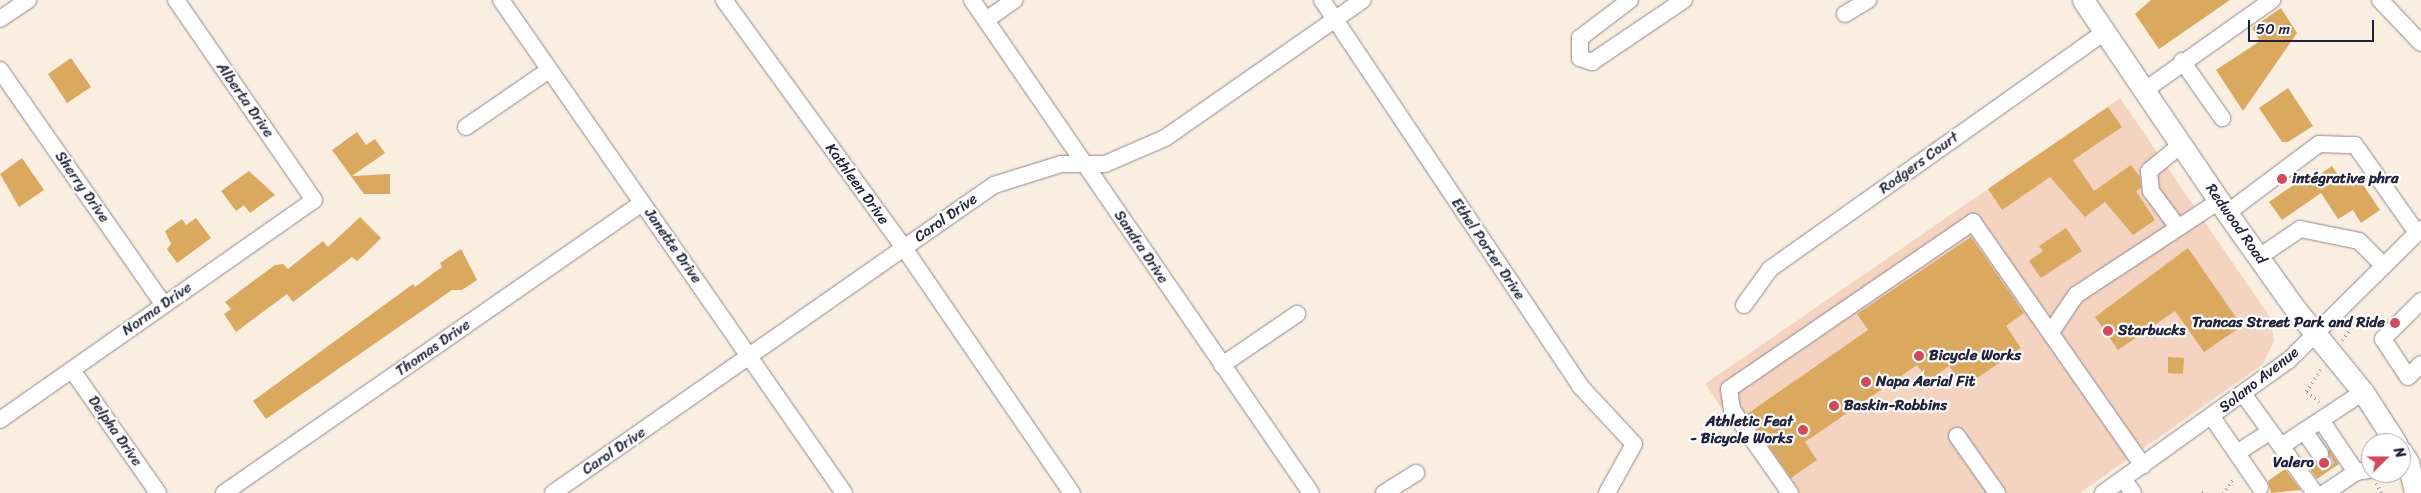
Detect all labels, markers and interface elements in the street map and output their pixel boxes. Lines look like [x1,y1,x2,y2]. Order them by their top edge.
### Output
scale bar [2251,10,2377,42]
text: 50 m [2256,16,2290,42]
street label: Alberta Drive [212,59,278,141]
street label: Rodgers Court [1875,128,1963,198]
street label: Kathleen Drive [821,140,893,228]
street label: Sherry Drive [51,148,113,226]
place label: intégrative phra [2292,170,2398,188]
marker: intégrative phra [2276,173,2288,185]
street label: Redwood Road [2202,180,2270,268]
street label: Carol Drive [911,190,981,246]
street label: Ethel Porter Drive [1447,194,1529,304]
street label: Janette Drive [640,205,706,287]
street label: Sandra Drive [1110,207,1172,287]
street label: Norma Drive [119,278,195,340]
place label: Trancas Street Park and Ride [2192,314,2385,332]
street label: Thomas Drive [392,316,474,380]
marker: Trancas Street Park and Ride [2389,317,2401,329]
place label: Starbucks [2118,322,2185,340]
marker: Starbucks [2102,325,2114,337]
street label: Solano Avenue [2216,343,2302,417]
place label: Bicycle Works [1929,347,2021,365]
marker: Bicycle Works [1913,350,1925,362]
place label: Napa Aerial Fit [1876,373,1976,391]
marker: Napa Aerial Fit [1860,376,1872,388]
street label: Delpha Drive [84,392,146,470]
place label: Baskin-Robbins [1844,397,1947,415]
marker: Baskin-Robbins [1828,400,1840,412]
place label: Athletic Feat - Bicycle Works [1690,412,1793,447]
street label: Carol Drive [579,423,649,479]
marker: Athletic Feat - Bicycle Works [1797,424,1809,436]
north arrow [2361,433,2411,483]
text: N [2386,443,2413,462]
place label: Valero [2273,454,2314,472]
marker: Valero [2318,457,2330,469]

